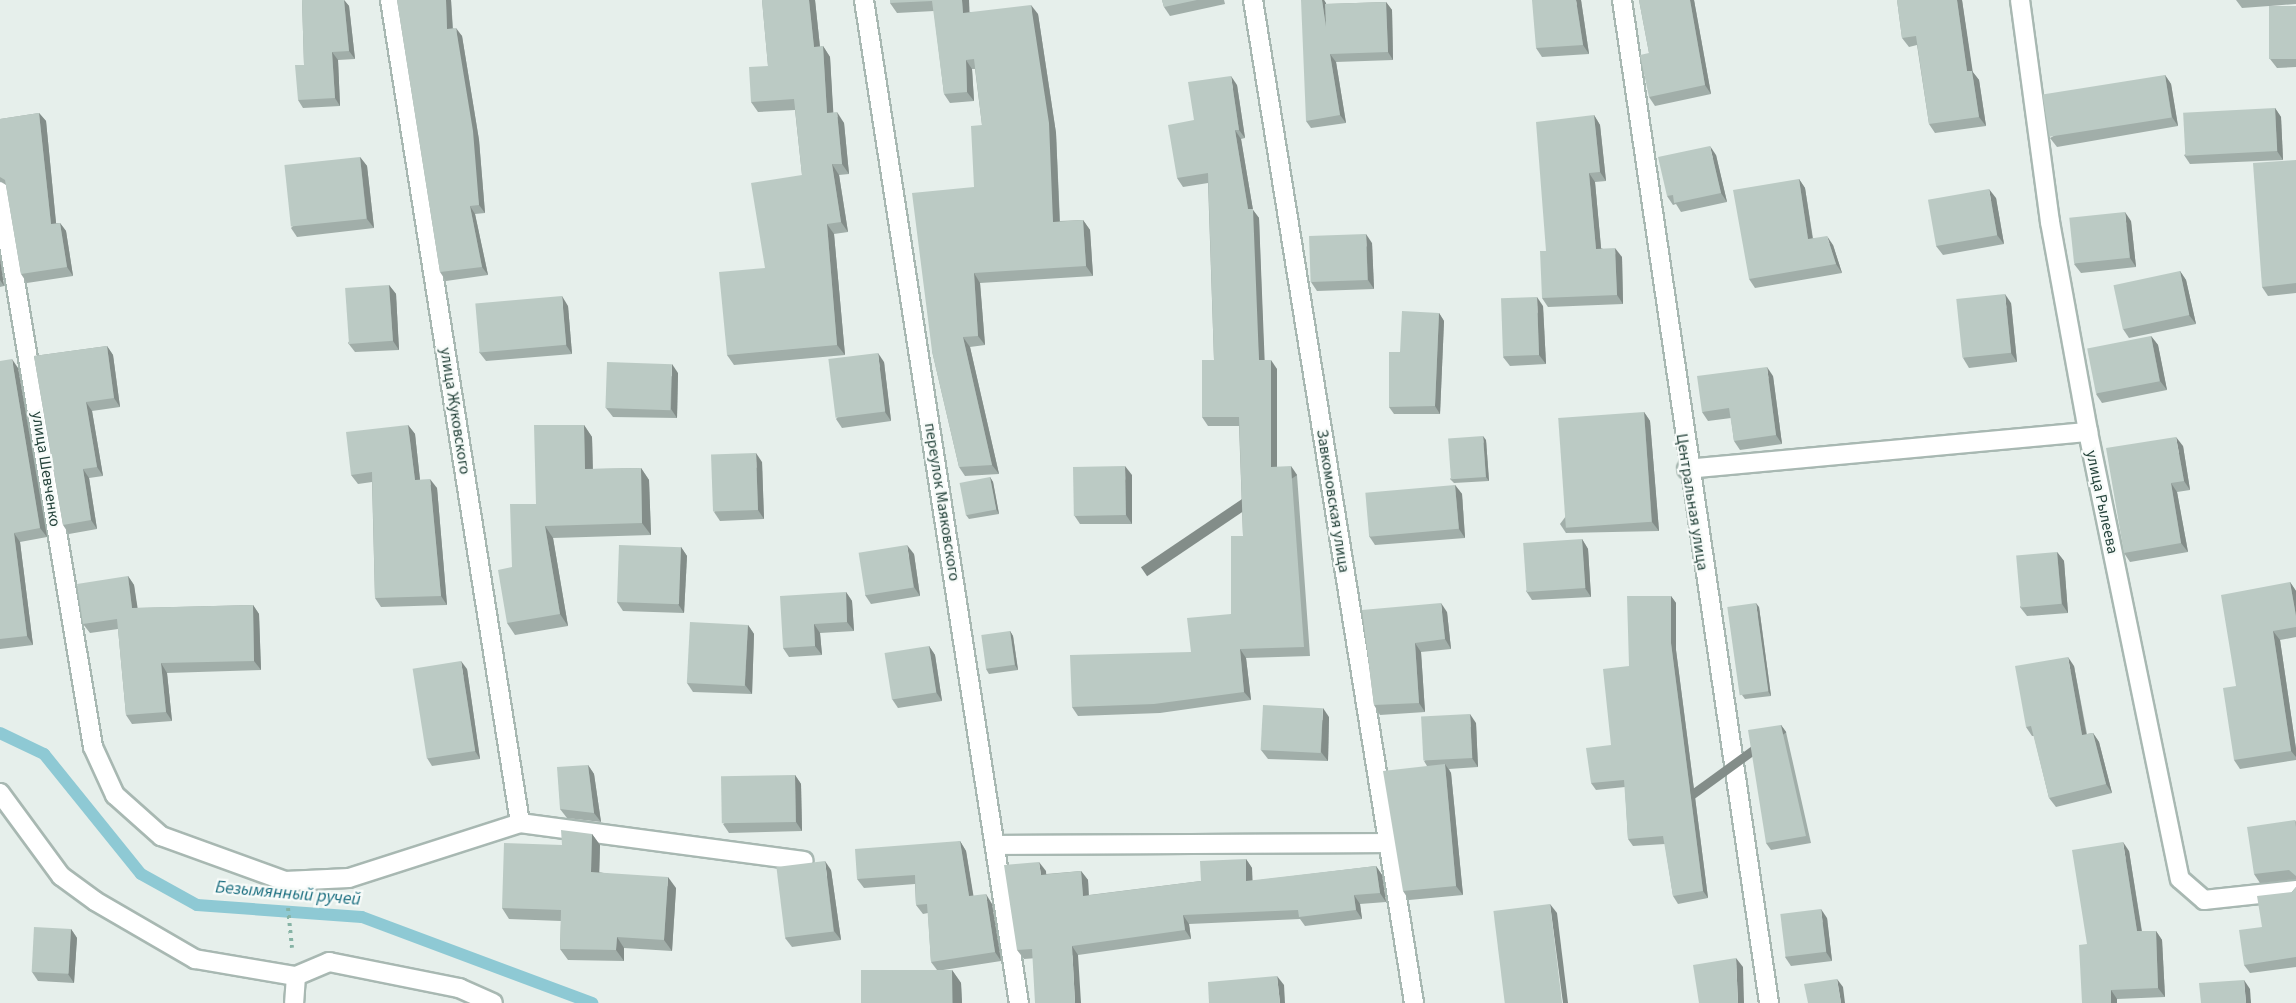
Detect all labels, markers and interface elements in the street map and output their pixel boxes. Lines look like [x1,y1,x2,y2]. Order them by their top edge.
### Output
street label: улица Жуковского [435,346,475,476]
street label: улица Шевченко [27,410,65,528]
street label: переулок Маяковского [920,422,964,582]
street label: Завкомовская улица [1312,428,1354,574]
street label: Центральная улица [1672,432,1712,572]
street label: улица Рылеева [2082,448,2122,556]
water label: Безымянный ручей [214,877,362,911]

